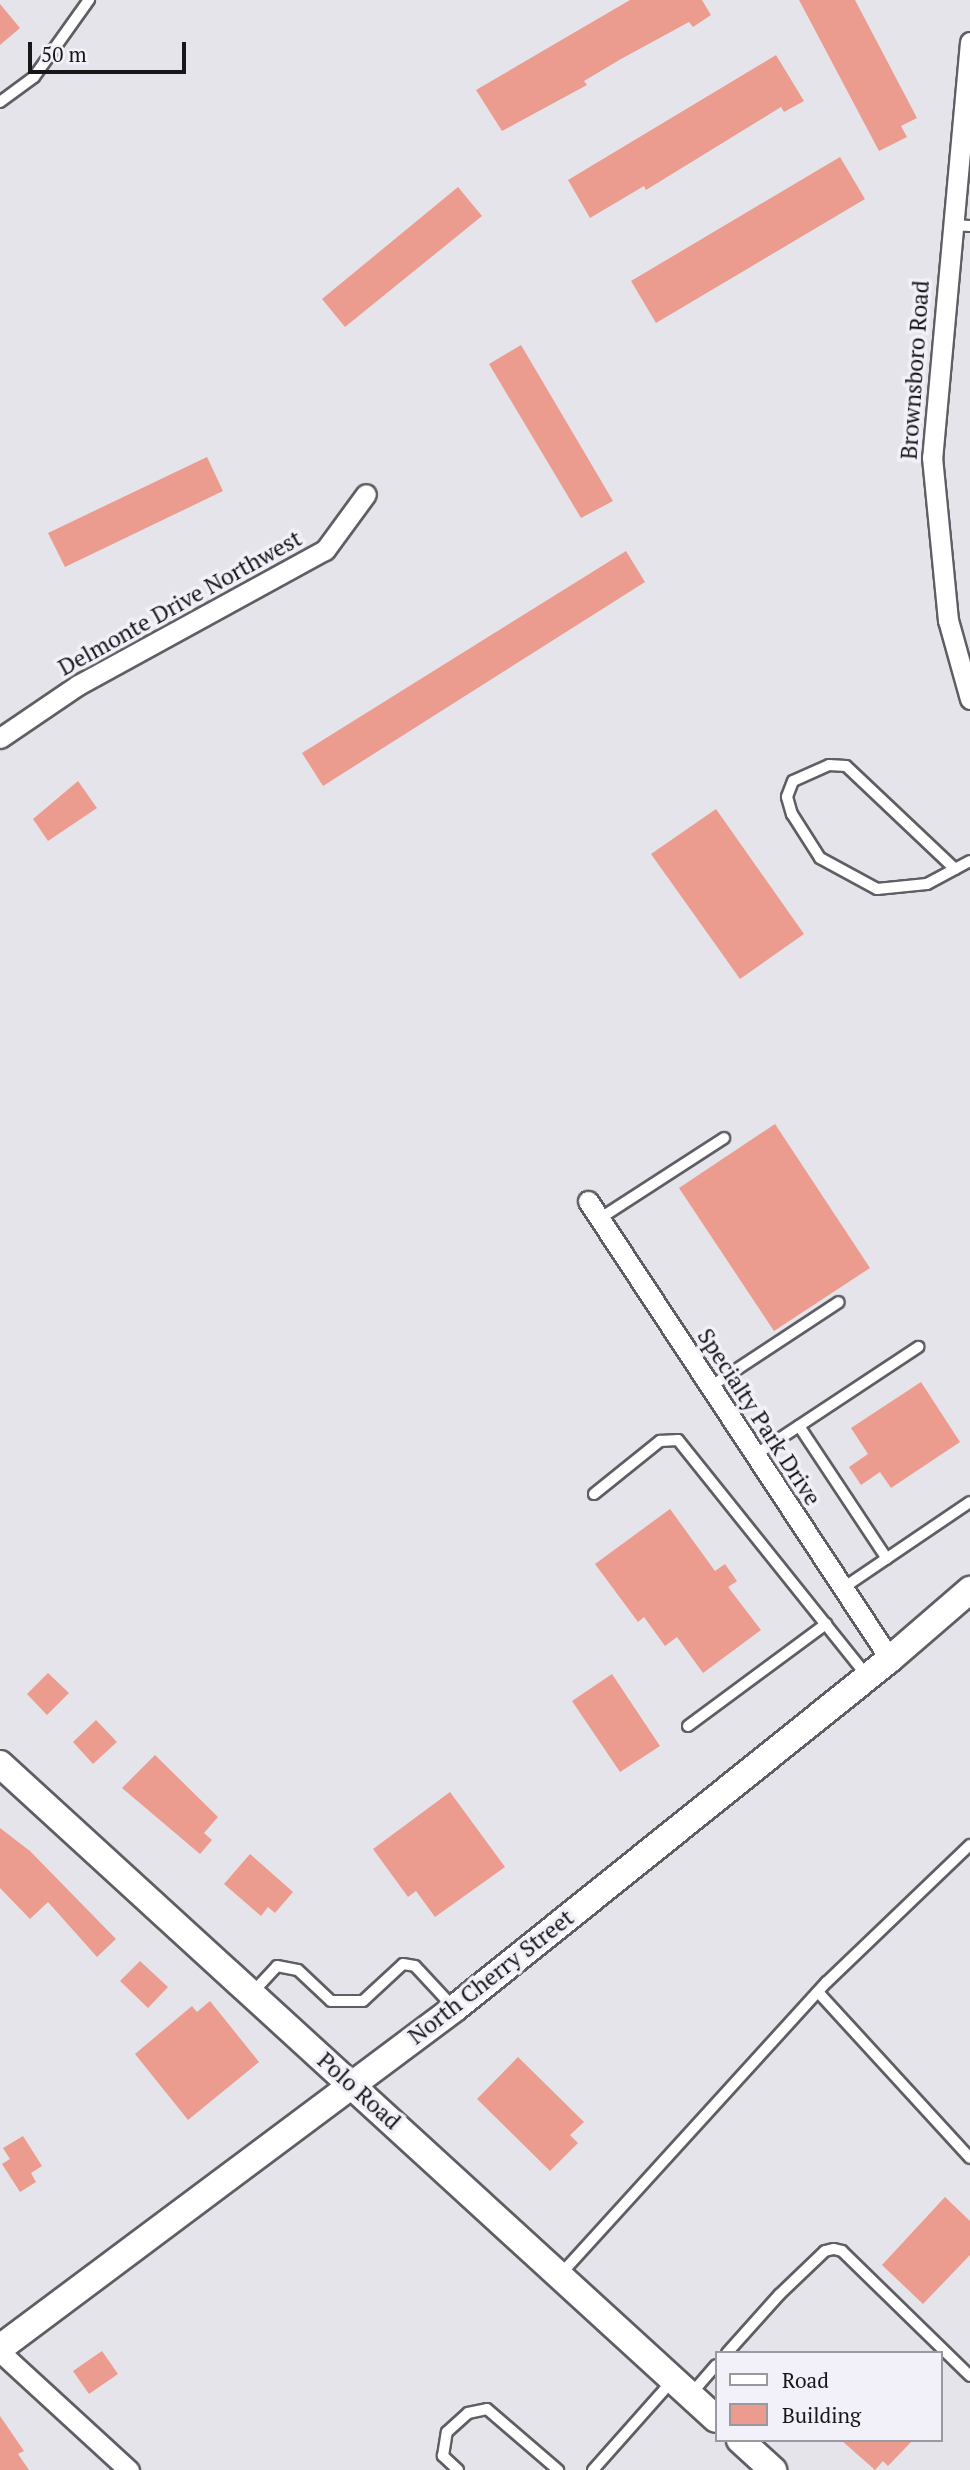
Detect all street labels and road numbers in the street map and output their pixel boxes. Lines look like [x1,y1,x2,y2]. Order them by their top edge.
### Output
street label: Brownsboro Road [895,280,935,460]
street label: Delmonte Drive Northwest [53,524,307,682]
street label: Specialty Park Drive [692,1323,826,1511]
street label: North Cherry Street [403,1904,579,2050]
street label: Polo Road [312,2047,406,2135]

